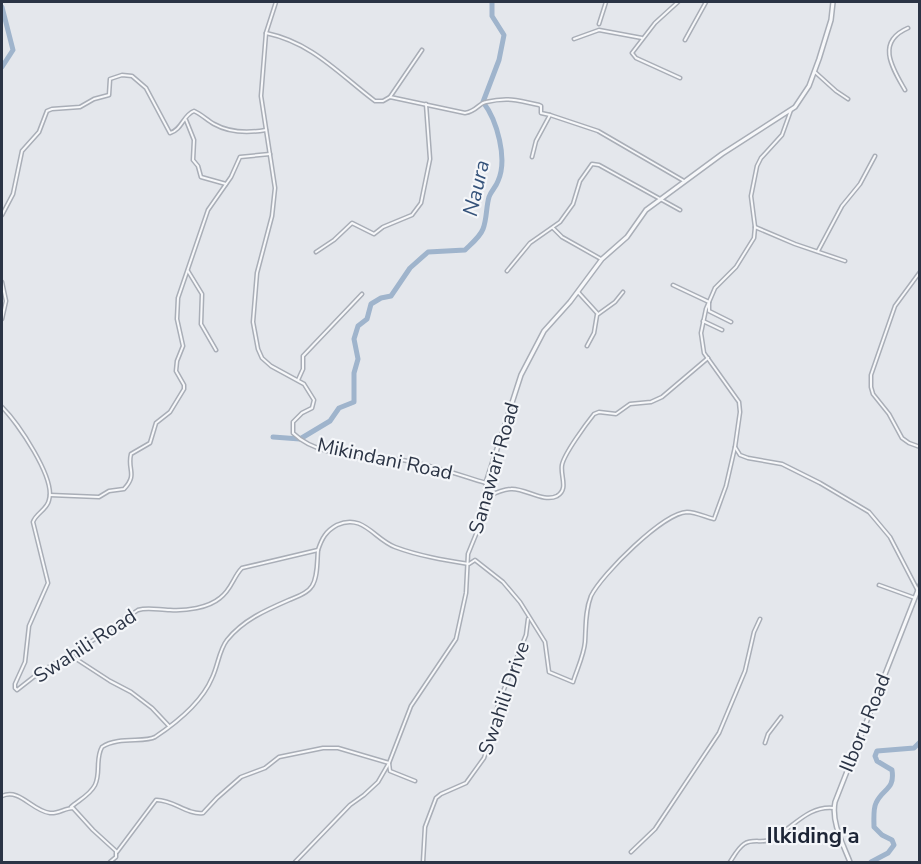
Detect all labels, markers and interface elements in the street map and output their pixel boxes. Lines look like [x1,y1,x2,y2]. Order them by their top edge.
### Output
water label: Naura [456,157,496,219]
street label: Sanawari Road [462,399,526,537]
street label: Mikindani Road [315,431,455,487]
street label: Swahili Road [28,603,142,689]
street label: Swahili Drive [472,638,536,758]
street label: Ilboru Road [833,670,897,776]
district label: Ilkiding'a [767,821,859,851]

